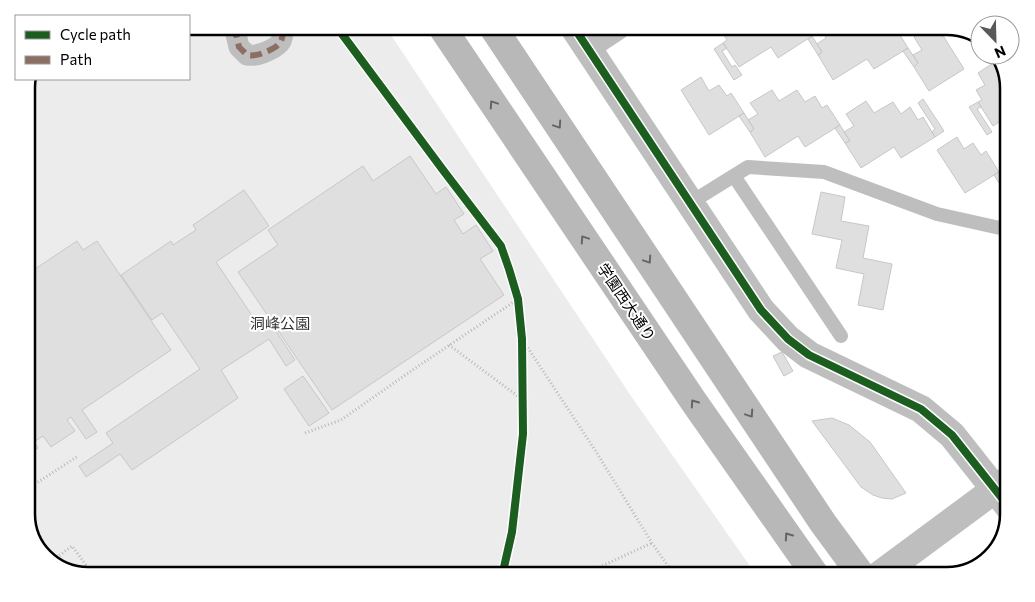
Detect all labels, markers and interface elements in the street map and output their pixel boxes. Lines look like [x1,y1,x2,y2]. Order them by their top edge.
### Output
legend [15,15,190,80]
north arrow [970,15,1020,65]
text: Cycle path [60,25,131,43]
text: N [992,43,1008,62]
text: Path [60,50,92,68]
one-way arrow [490,100,499,110]
one-way arrow [551,120,561,129]
one-way arrow [581,235,590,245]
one-way arrow [641,255,651,264]
street label: 学園西大通り [594,260,660,344]
park label: 洞峰公園 [250,314,310,332]
one-way arrow [691,399,700,409]
one-way arrow [744,408,753,418]
one-way arrow [785,532,794,542]

